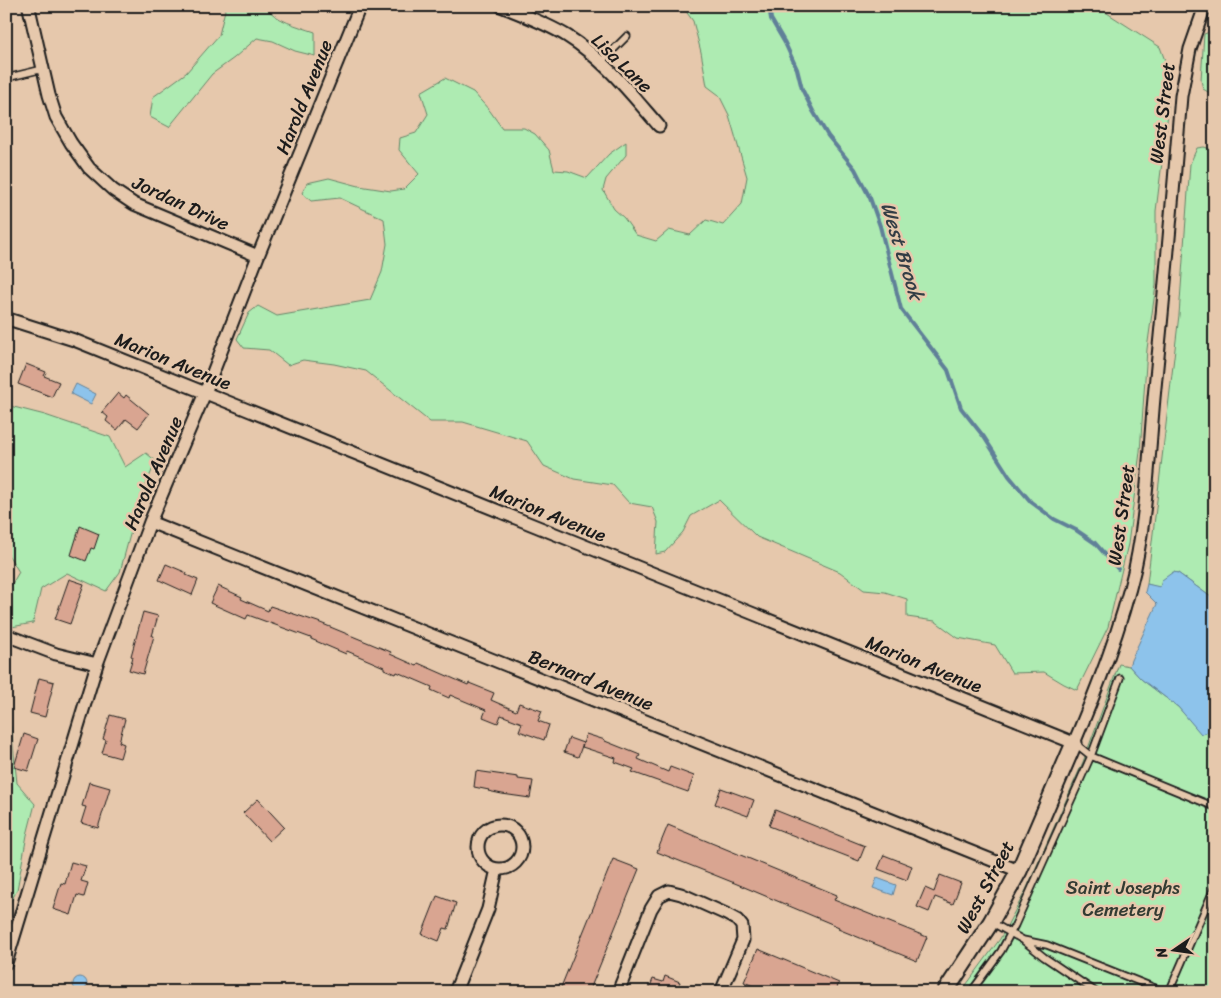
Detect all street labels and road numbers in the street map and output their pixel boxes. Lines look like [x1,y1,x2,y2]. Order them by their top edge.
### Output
street label: Lisa Lane [583,25,661,101]
street label: Harold Avenue [266,34,342,159]
street label: West Street [1139,61,1185,165]
street label: Jordan Drive [126,166,235,240]
street label: Marion Avenue [110,323,236,399]
street label: Harold Avenue [114,410,192,535]
street label: West Street [1098,462,1144,568]
street label: Marion Avenue [485,475,611,551]
street label: Marion Avenue [861,626,987,702]
street label: Bernard Avenue [523,640,659,720]
street label: West Street [947,834,1023,940]

